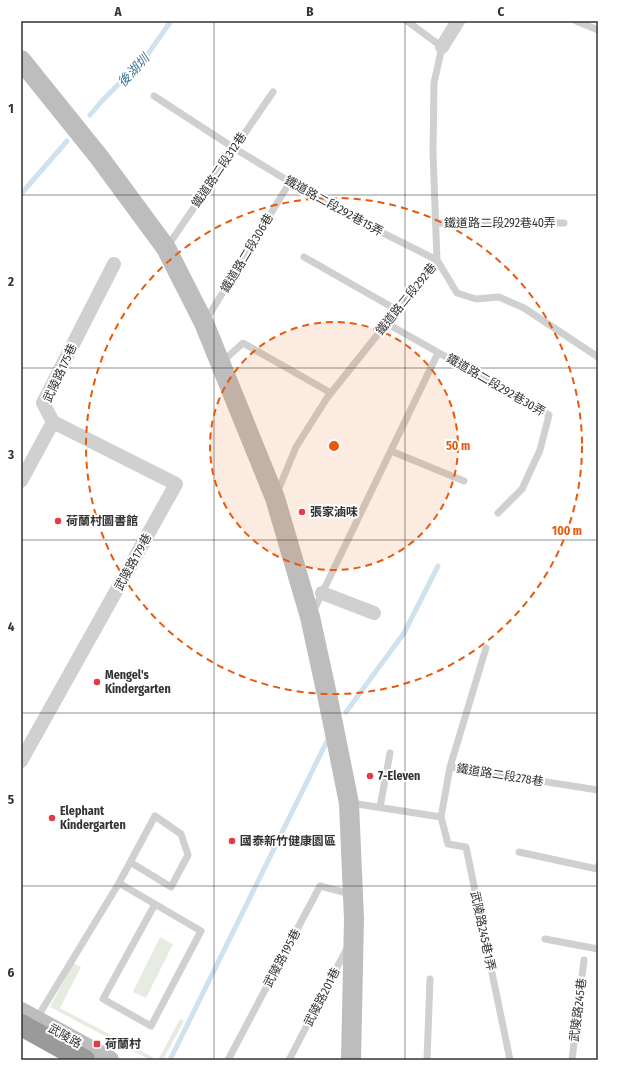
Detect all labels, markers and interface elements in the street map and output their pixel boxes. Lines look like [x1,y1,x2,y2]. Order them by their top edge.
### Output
text: A [113,4,122,19]
text: B [306,4,314,19]
text: C [498,4,505,19]
water label: 後湖圳 [115,50,154,90]
text: 1 [8,101,14,116]
street label: 鐵道路二段312巷 [189,130,249,210]
street label: 鐵道路二段292巷15弄 [282,173,386,239]
street label: 鐵道路二段306巷 [218,211,276,295]
street label: 鐵道路二段292巷40弄 [444,216,556,230]
street label: 鐵道路二段292巷 [373,260,439,338]
text: 2 [7,274,14,289]
street label: 武陵路175巷 [40,342,80,404]
street label: 鐵道路二段292巷30弄 [444,351,548,419]
centre of rings [327,439,341,453]
text: 50 m [446,439,470,453]
text: 3 [7,447,14,462]
place label: 張家滷味 [310,505,358,519]
marker: 張家滷味 [297,507,307,517]
place label: 荷蘭村圖書館 [66,514,138,528]
marker: 荷蘭村圖書館 [53,516,63,526]
text: 100 m [552,524,582,538]
street label: 武陵路179巷 [112,531,154,593]
text: 4 [8,619,15,634]
place label: Mengel's Kindergarten [105,668,171,696]
marker: Mengel's Kindergarten [92,677,102,687]
street label: 鐵道路二段278巷 [456,761,544,789]
place label: 7-Eleven [378,769,420,783]
marker: 7-Eleven [365,771,375,781]
text: 5 [8,792,14,807]
place label: Elephant Kindergarten [60,804,126,832]
marker: Elephant Kindergarten [47,813,57,823]
place label: 國泰新竹健康園區 [240,834,336,848]
marker: 國泰新竹健康園區 [227,836,237,846]
street label: 武陵路245巷1弄 [468,890,498,972]
street label: 武陵路195巷 [261,926,303,990]
text: 6 [8,965,15,980]
street label: 武陵路201巷 [301,965,343,1029]
street label: 武陵路245巷 [567,977,589,1043]
street label: 武陵路 [46,1021,84,1051]
place label: 荷蘭村 [105,1037,141,1051]
marker: 荷蘭村 [92,1039,102,1049]

